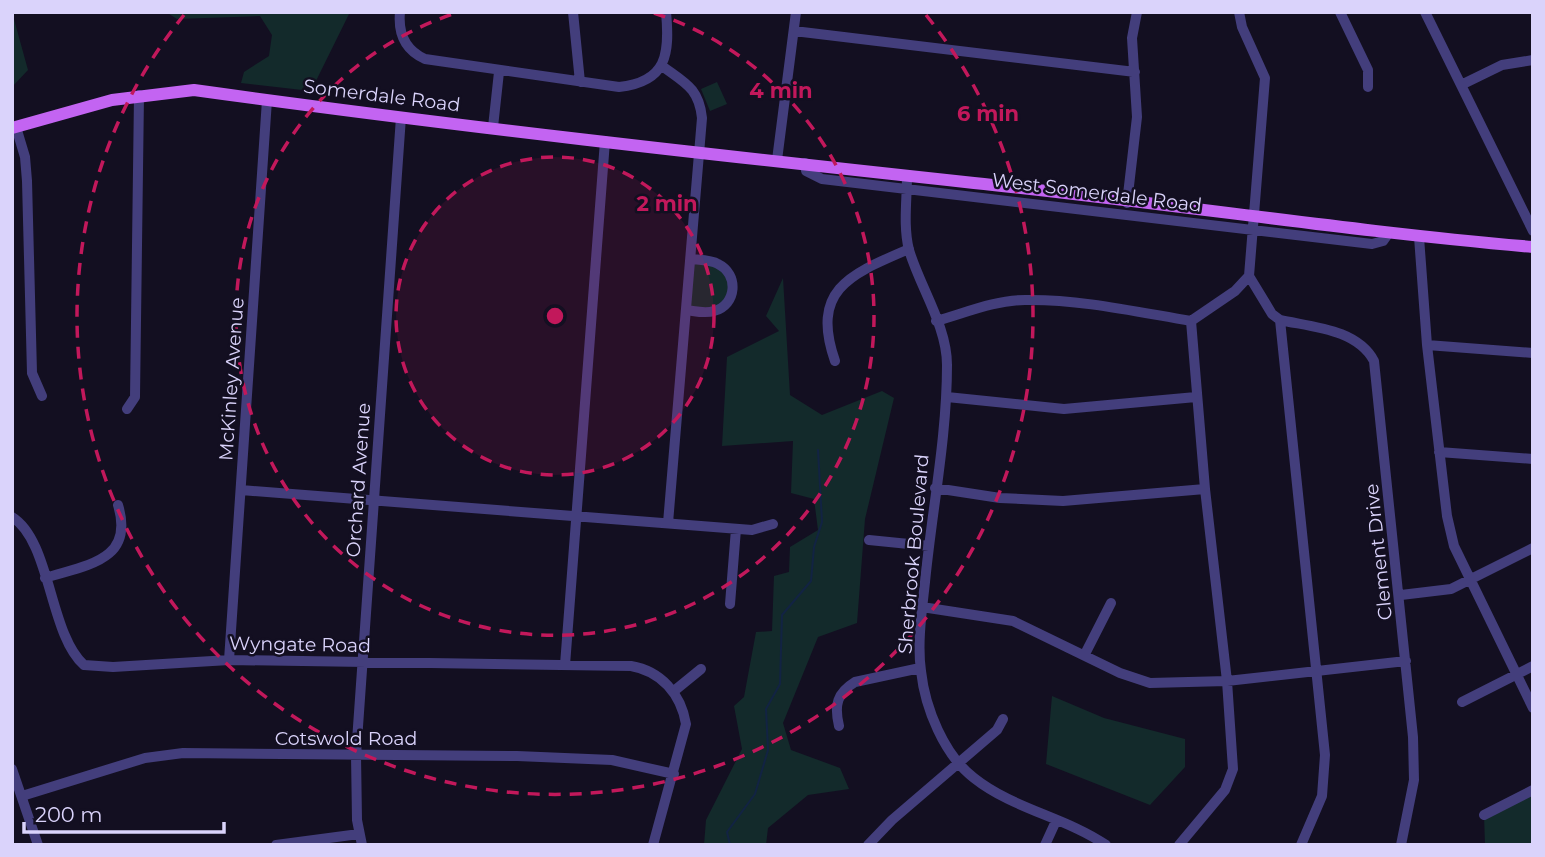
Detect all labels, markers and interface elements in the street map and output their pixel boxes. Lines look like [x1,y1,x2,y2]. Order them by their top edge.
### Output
street label: Somerdale Road [302,74,462,117]
text: 4 min [749,78,813,103]
text: 6 min [957,101,1019,126]
street label: West Somerdale Road [991,168,1203,217]
text: 2 min [636,191,698,216]
street label: McKinley Avenue [214,297,249,462]
centre of rings [543,304,567,328]
street label: Orchard Avenue [342,402,375,558]
street label: Sherbrook Boulevard [893,453,934,655]
street label: Clement Drive [1360,483,1397,621]
street label: Wyngate Road [229,632,371,657]
street label: Cotswold Road [275,727,417,750]
scale bar [24,790,224,834]
text: 200 m [35,802,102,827]

